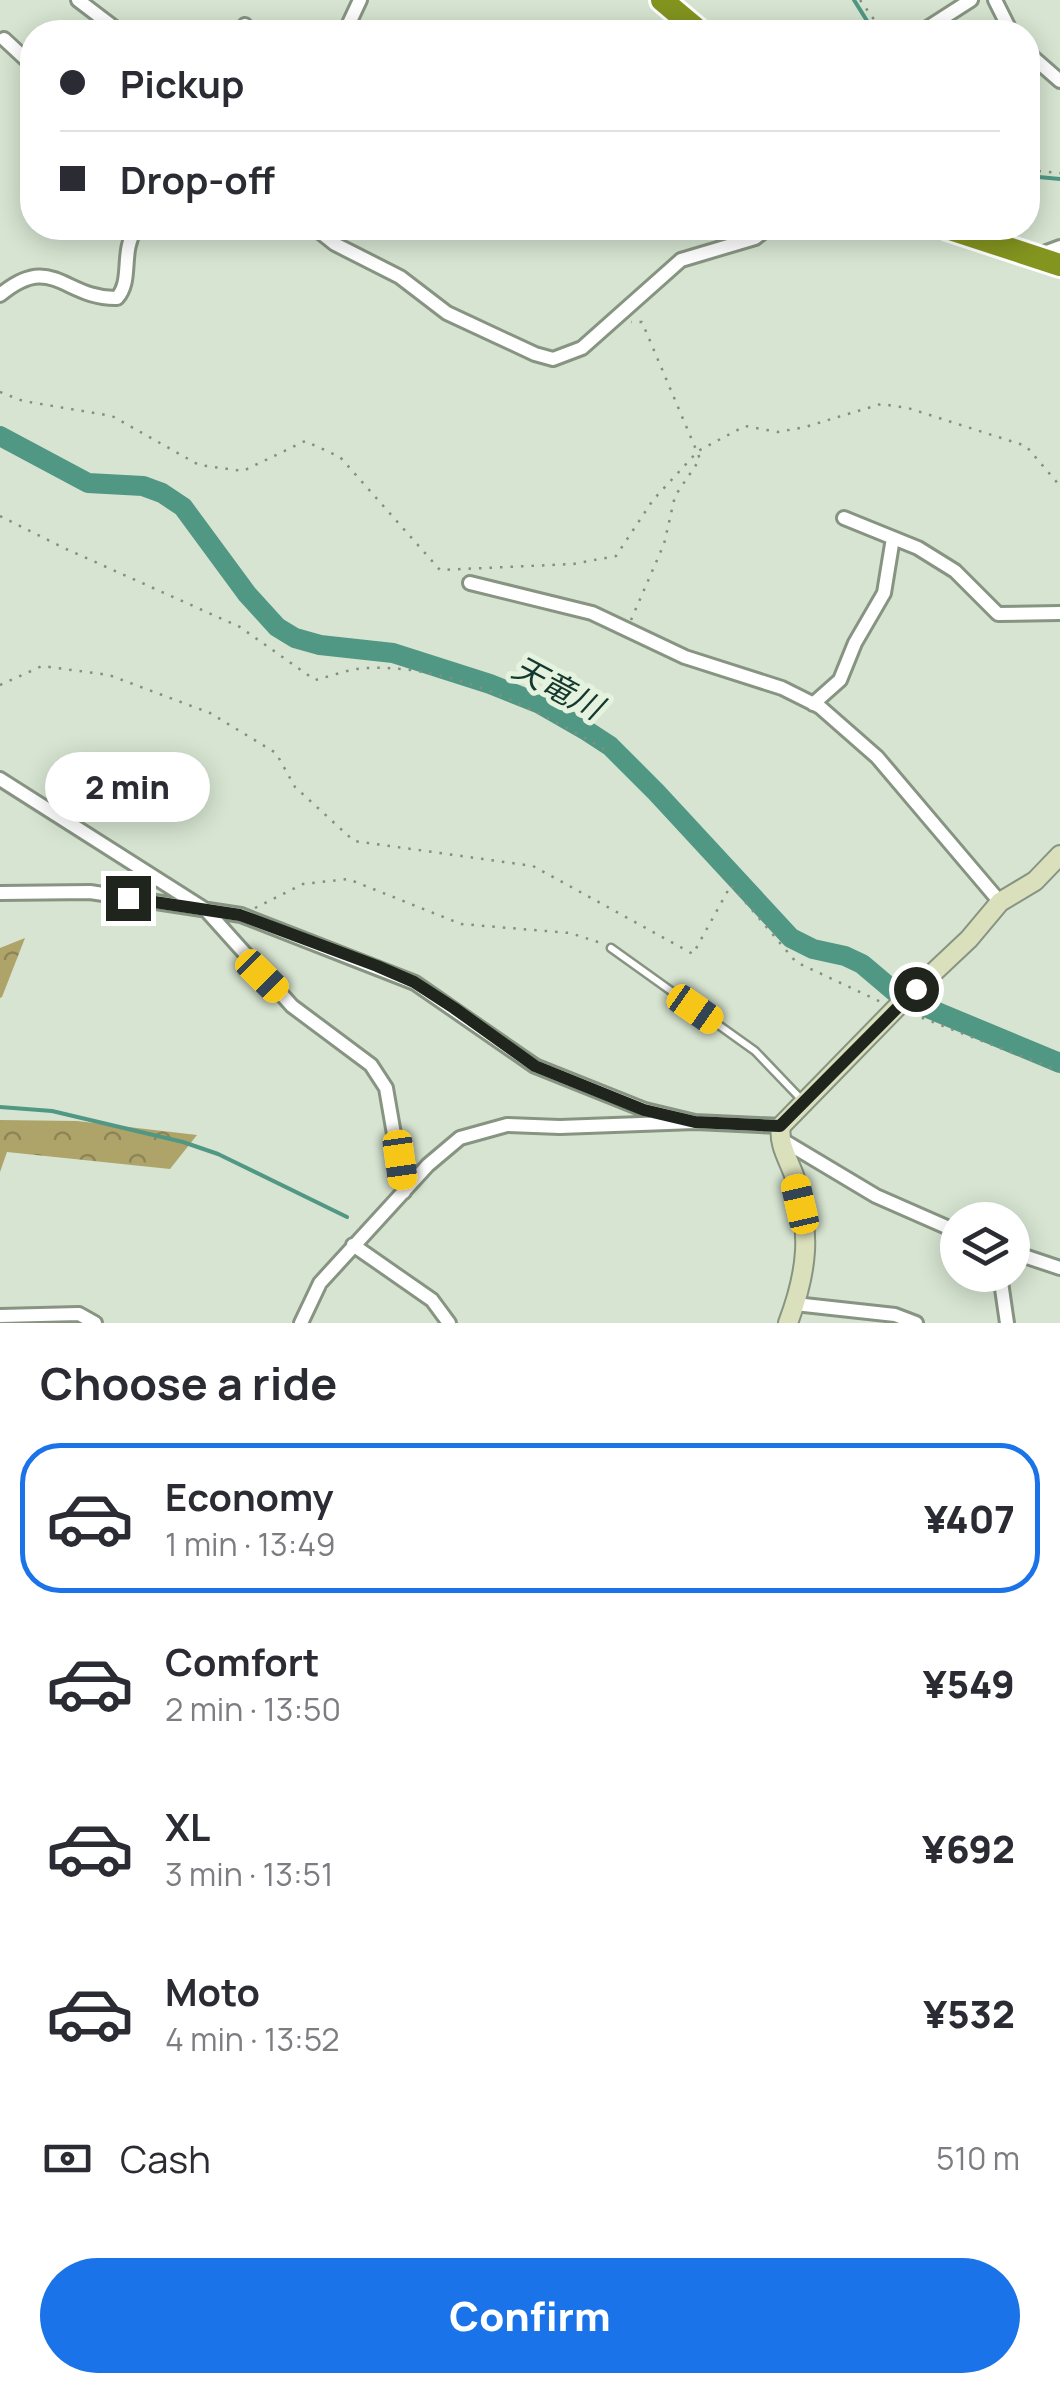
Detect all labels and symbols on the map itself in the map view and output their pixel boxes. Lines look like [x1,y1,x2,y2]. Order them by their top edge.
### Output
water label: 天竜川 [505,645,613,730]
callout: 2 min [46,753,210,823]
route end [106,876,151,921]
car [230,944,294,1008]
route start [894,967,939,1012]
car [662,980,728,1038]
car [381,1128,419,1192]
car [779,1171,821,1237]

